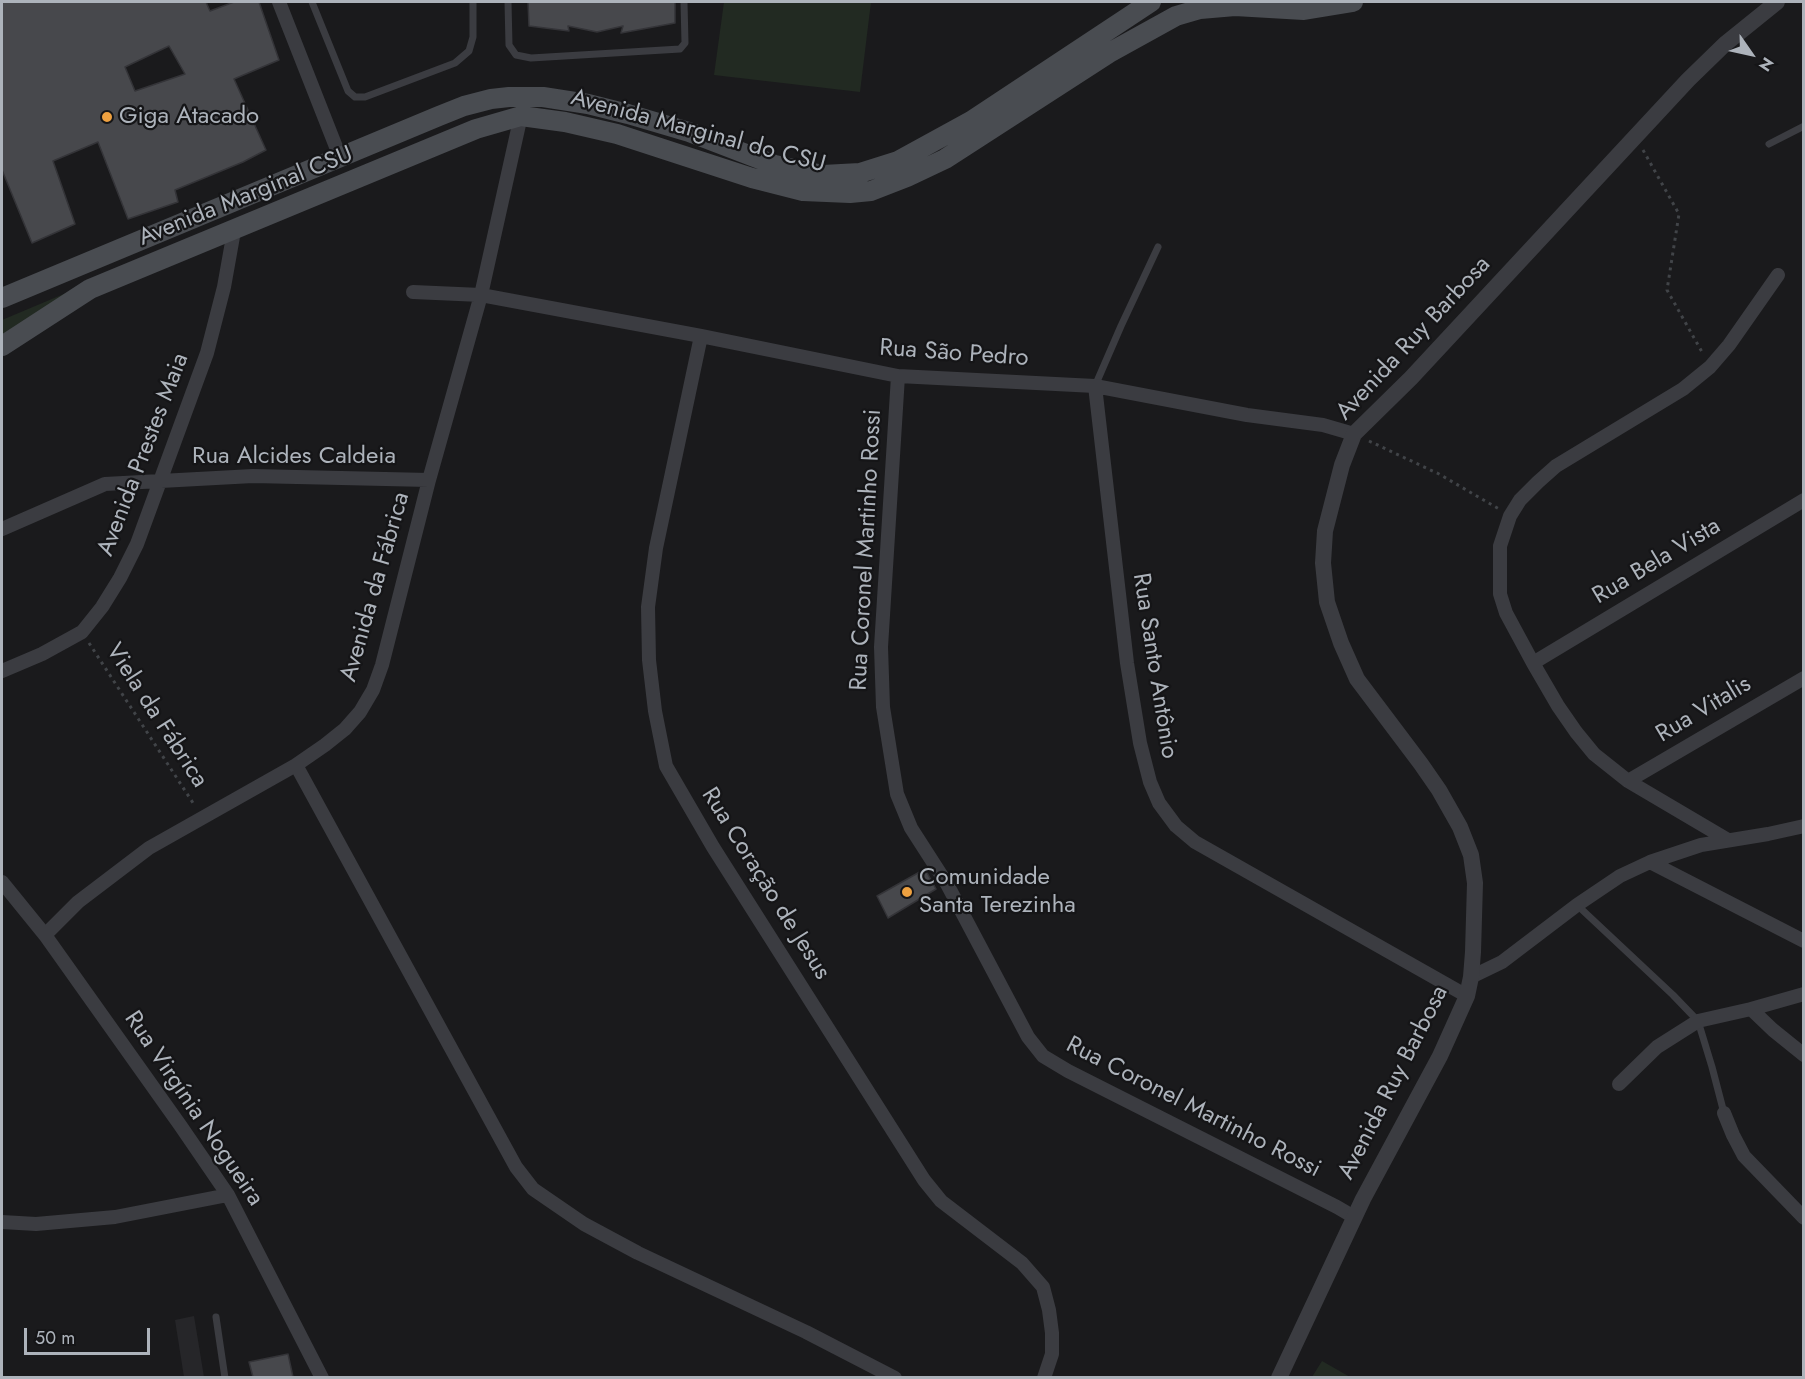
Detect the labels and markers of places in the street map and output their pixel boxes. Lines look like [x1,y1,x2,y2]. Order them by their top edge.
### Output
place label: Giga Atacado [119,103,259,131]
marker: Giga Atacado [100,110,114,124]
place label: Comunidade Santa Terezinha [919,864,1076,920]
marker: Comunidade Santa Terezinha [900,885,914,899]

